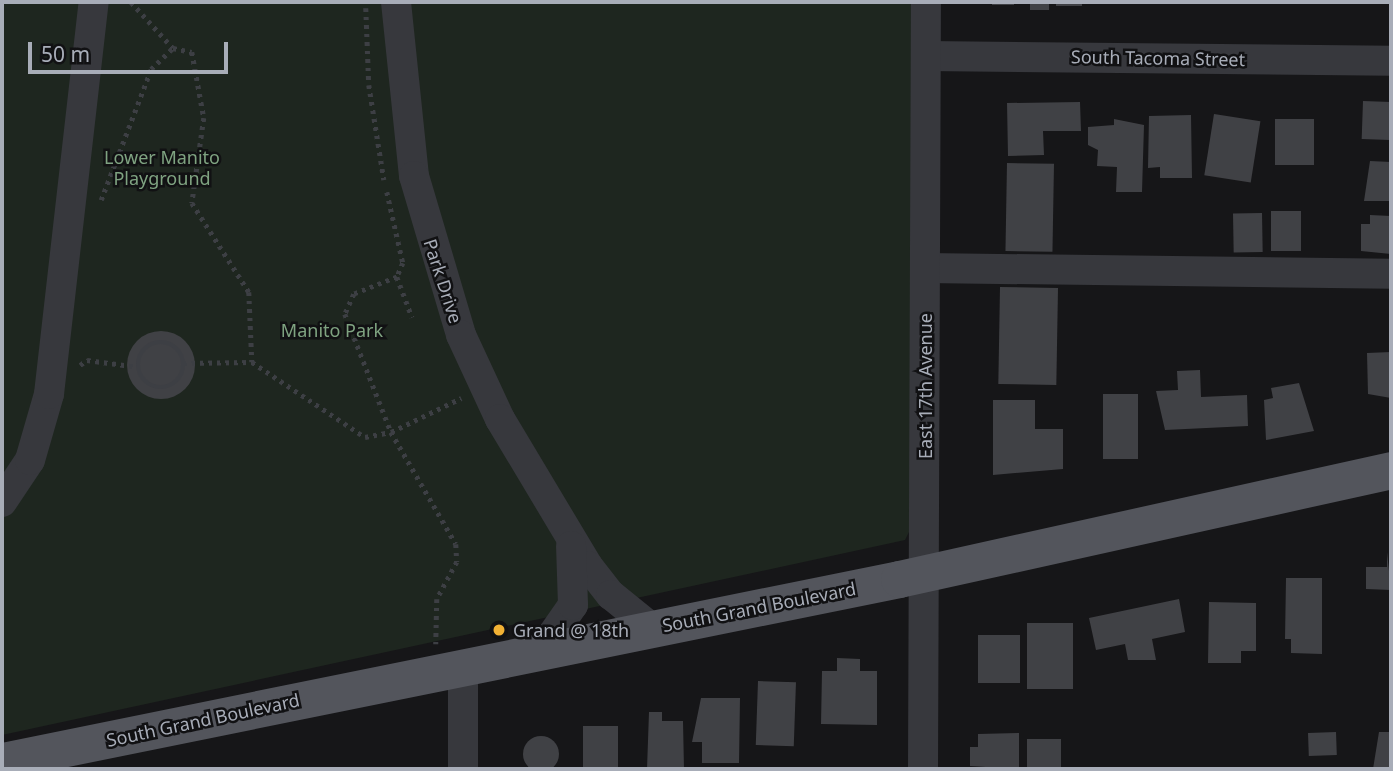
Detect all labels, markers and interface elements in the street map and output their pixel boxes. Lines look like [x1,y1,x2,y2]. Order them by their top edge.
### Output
scale bar [32,28,231,72]
text: 50 m [41,40,90,68]
street label: South Tacoma Street [1071,46,1245,70]
park label: Lower Manito Playground [104,147,220,190]
street label: Park Drive [419,236,467,326]
street label: East 17th Avenue [914,313,936,459]
park label: Manito Park [281,319,383,341]
street label: South Grand Boulevard [660,578,858,636]
place label: Grand @ 18th [513,619,629,641]
marker: Grand @ 18th [491,622,507,638]
street label: South Grand Boulevard [104,689,302,751]

